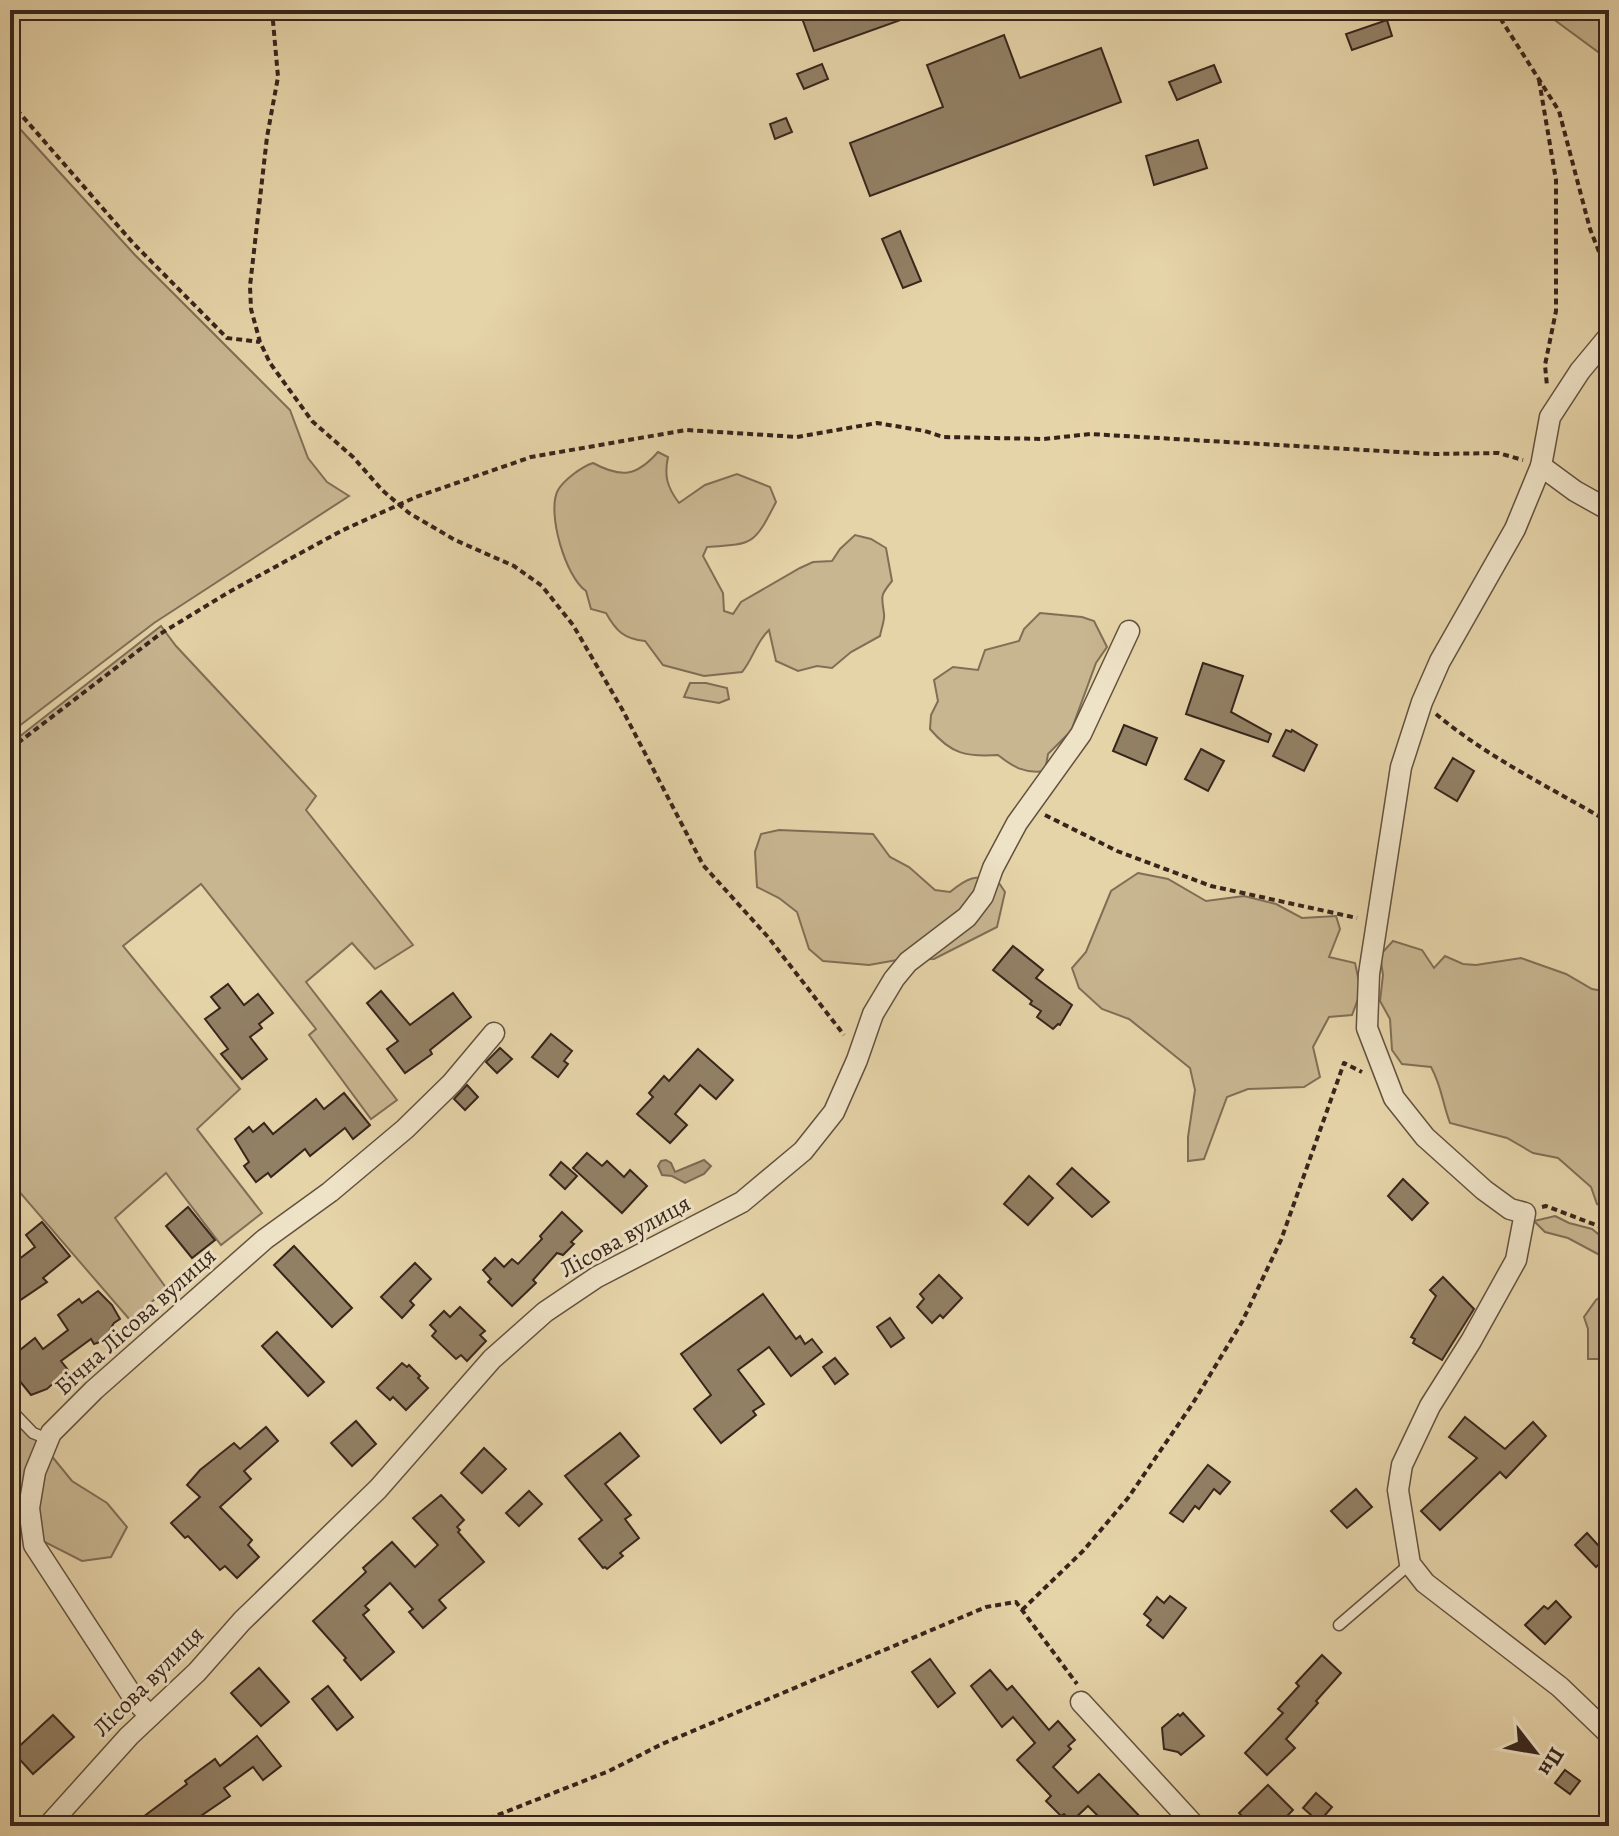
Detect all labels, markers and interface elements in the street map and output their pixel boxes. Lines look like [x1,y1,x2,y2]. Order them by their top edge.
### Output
street label: Лісова вулиця [554,1187,696,1285]
street label: Бічна Лісова вулиця [47,1240,223,1402]
street label: Лісова вулиця [86,1619,210,1743]
north arrow [1495,1712,1575,1792]
text: Пн [1531,1742,1572,1782]

